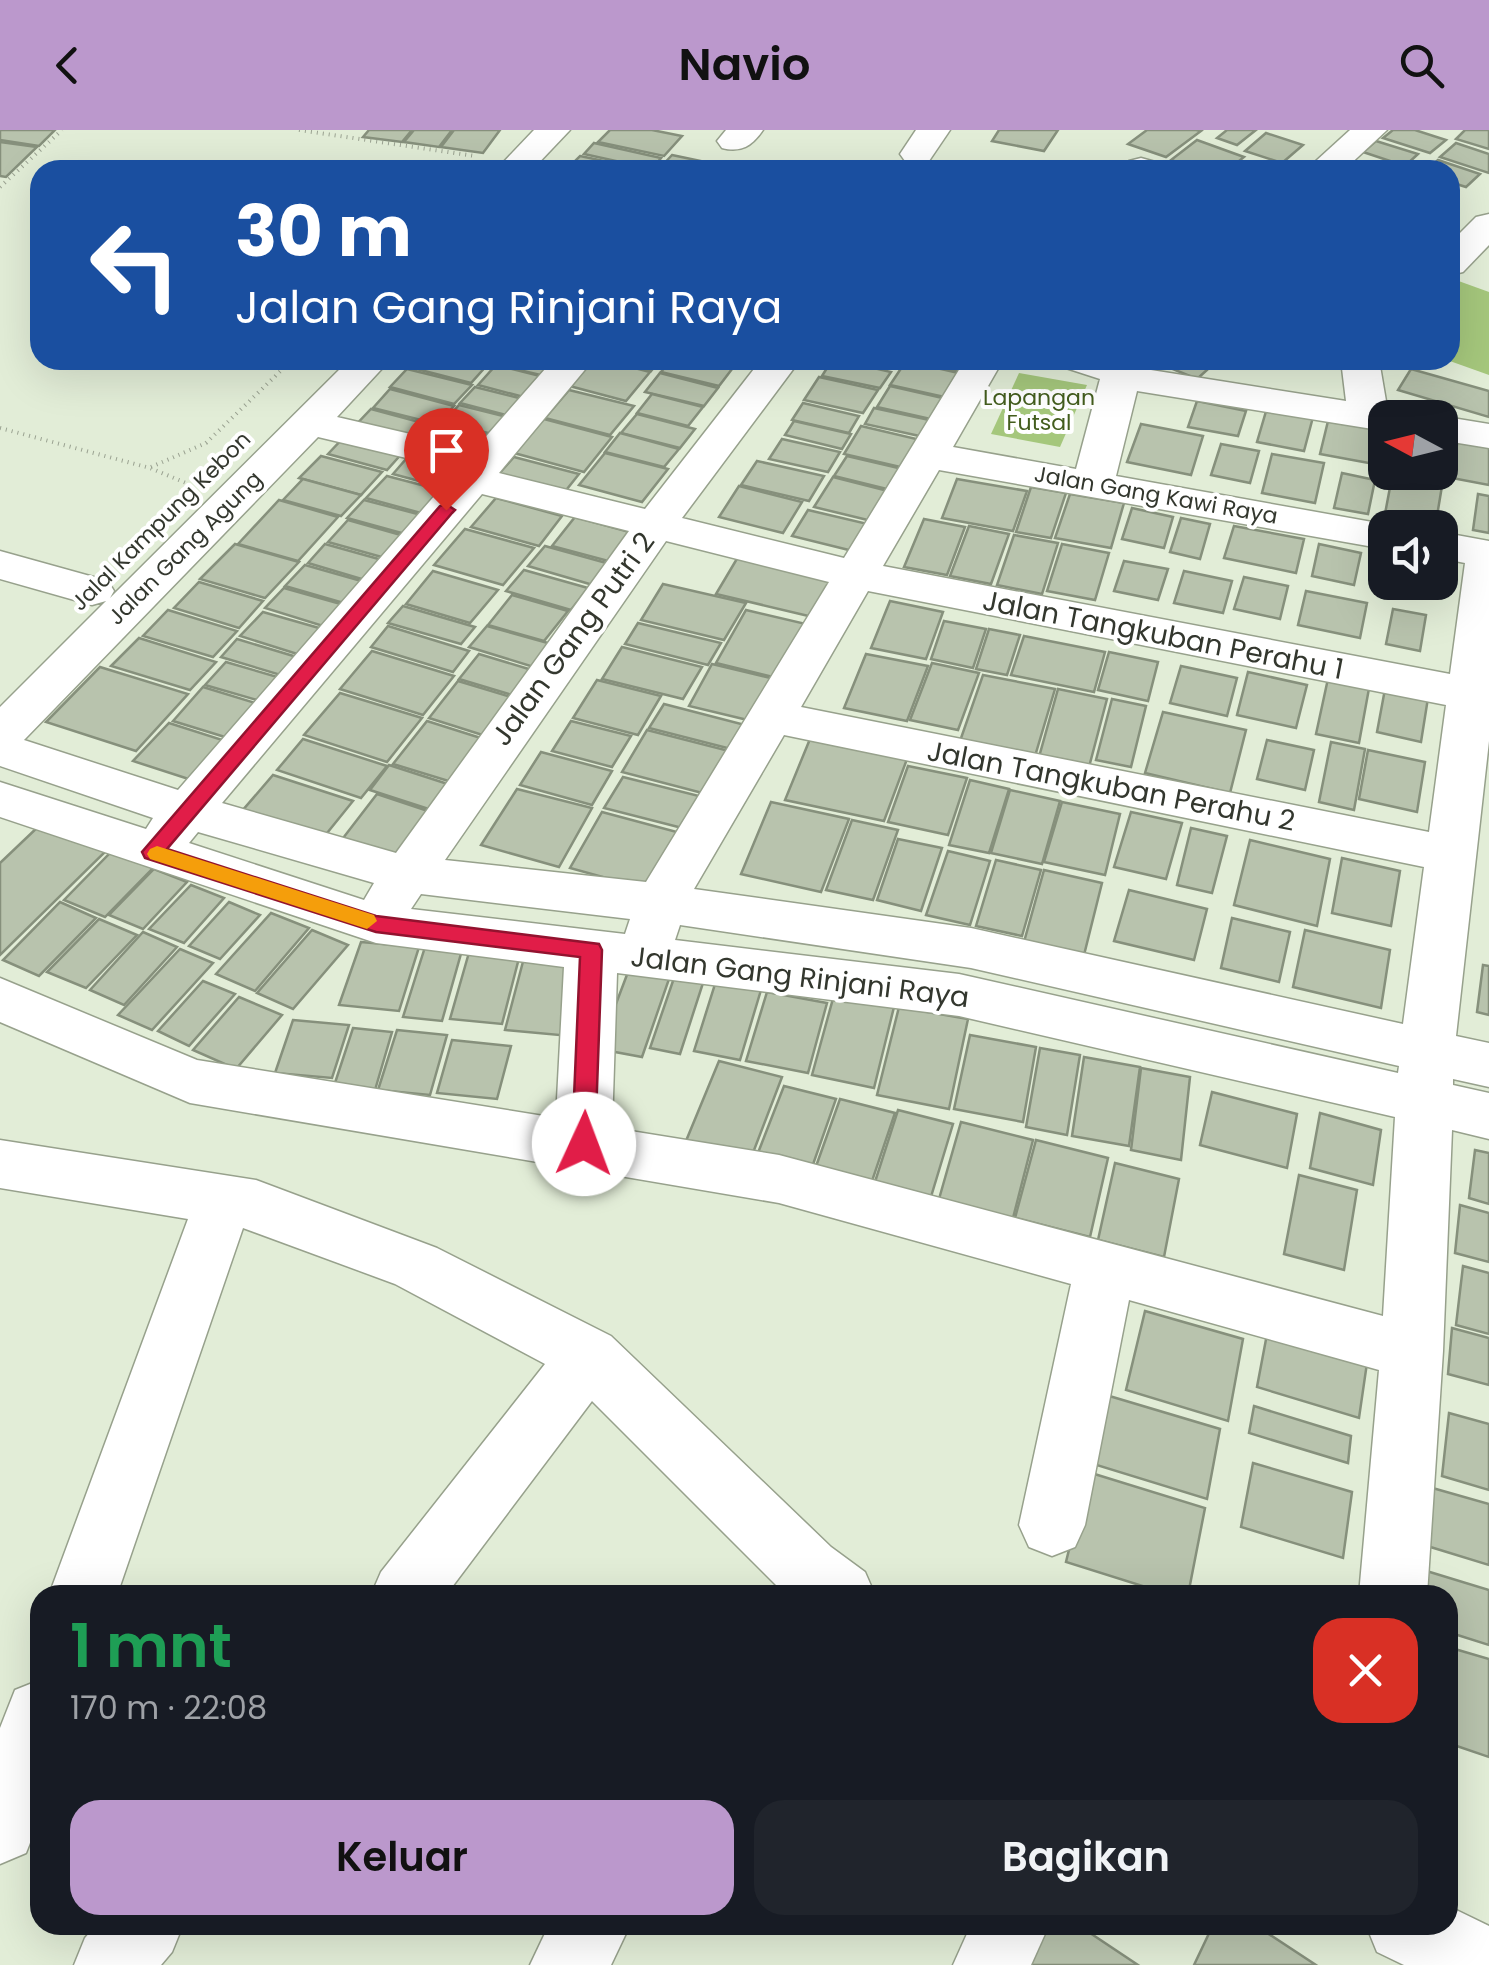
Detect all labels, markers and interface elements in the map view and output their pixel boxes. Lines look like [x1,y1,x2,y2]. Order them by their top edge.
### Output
text: Navio [679,33,810,96]
icon: back [40,38,95,93]
icon: search [1394,38,1449,93]
text: 30 m [235,182,412,281]
icon: left [70,200,200,330]
text: Jalan Gang Rinjani Raya [235,276,782,339]
park label: Lapangan Futsal [983,382,1095,438]
north arrow [1368,400,1458,490]
map controls [1368,400,1458,600]
pin [404,408,489,511]
icon: arrive [419,423,474,478]
street label: Jalal Kampung Kebon [64,424,258,618]
street label: Jalan Gang Kawi Raya [1032,458,1280,532]
street label: Jalan Gang Agung [101,464,269,632]
button: sound [1368,510,1458,600]
street label: Jalan Gang Putri 2 [482,524,664,754]
street label: Jalan Tangkuban Perahu 1 [979,581,1347,689]
street label: Jalan Tangkuban Perahu 2 [924,731,1298,841]
street label: Jalan Gang Rinjani Raya [629,937,971,1017]
position arrow [532,1092,636,1196]
text: 1 mnt [70,1604,232,1688]
button: close [1313,1618,1418,1723]
text: 170 m · 22:08 [70,1685,267,1730]
button: Keluar [70,1800,734,1915]
button: Bagikan [754,1800,1418,1915]

